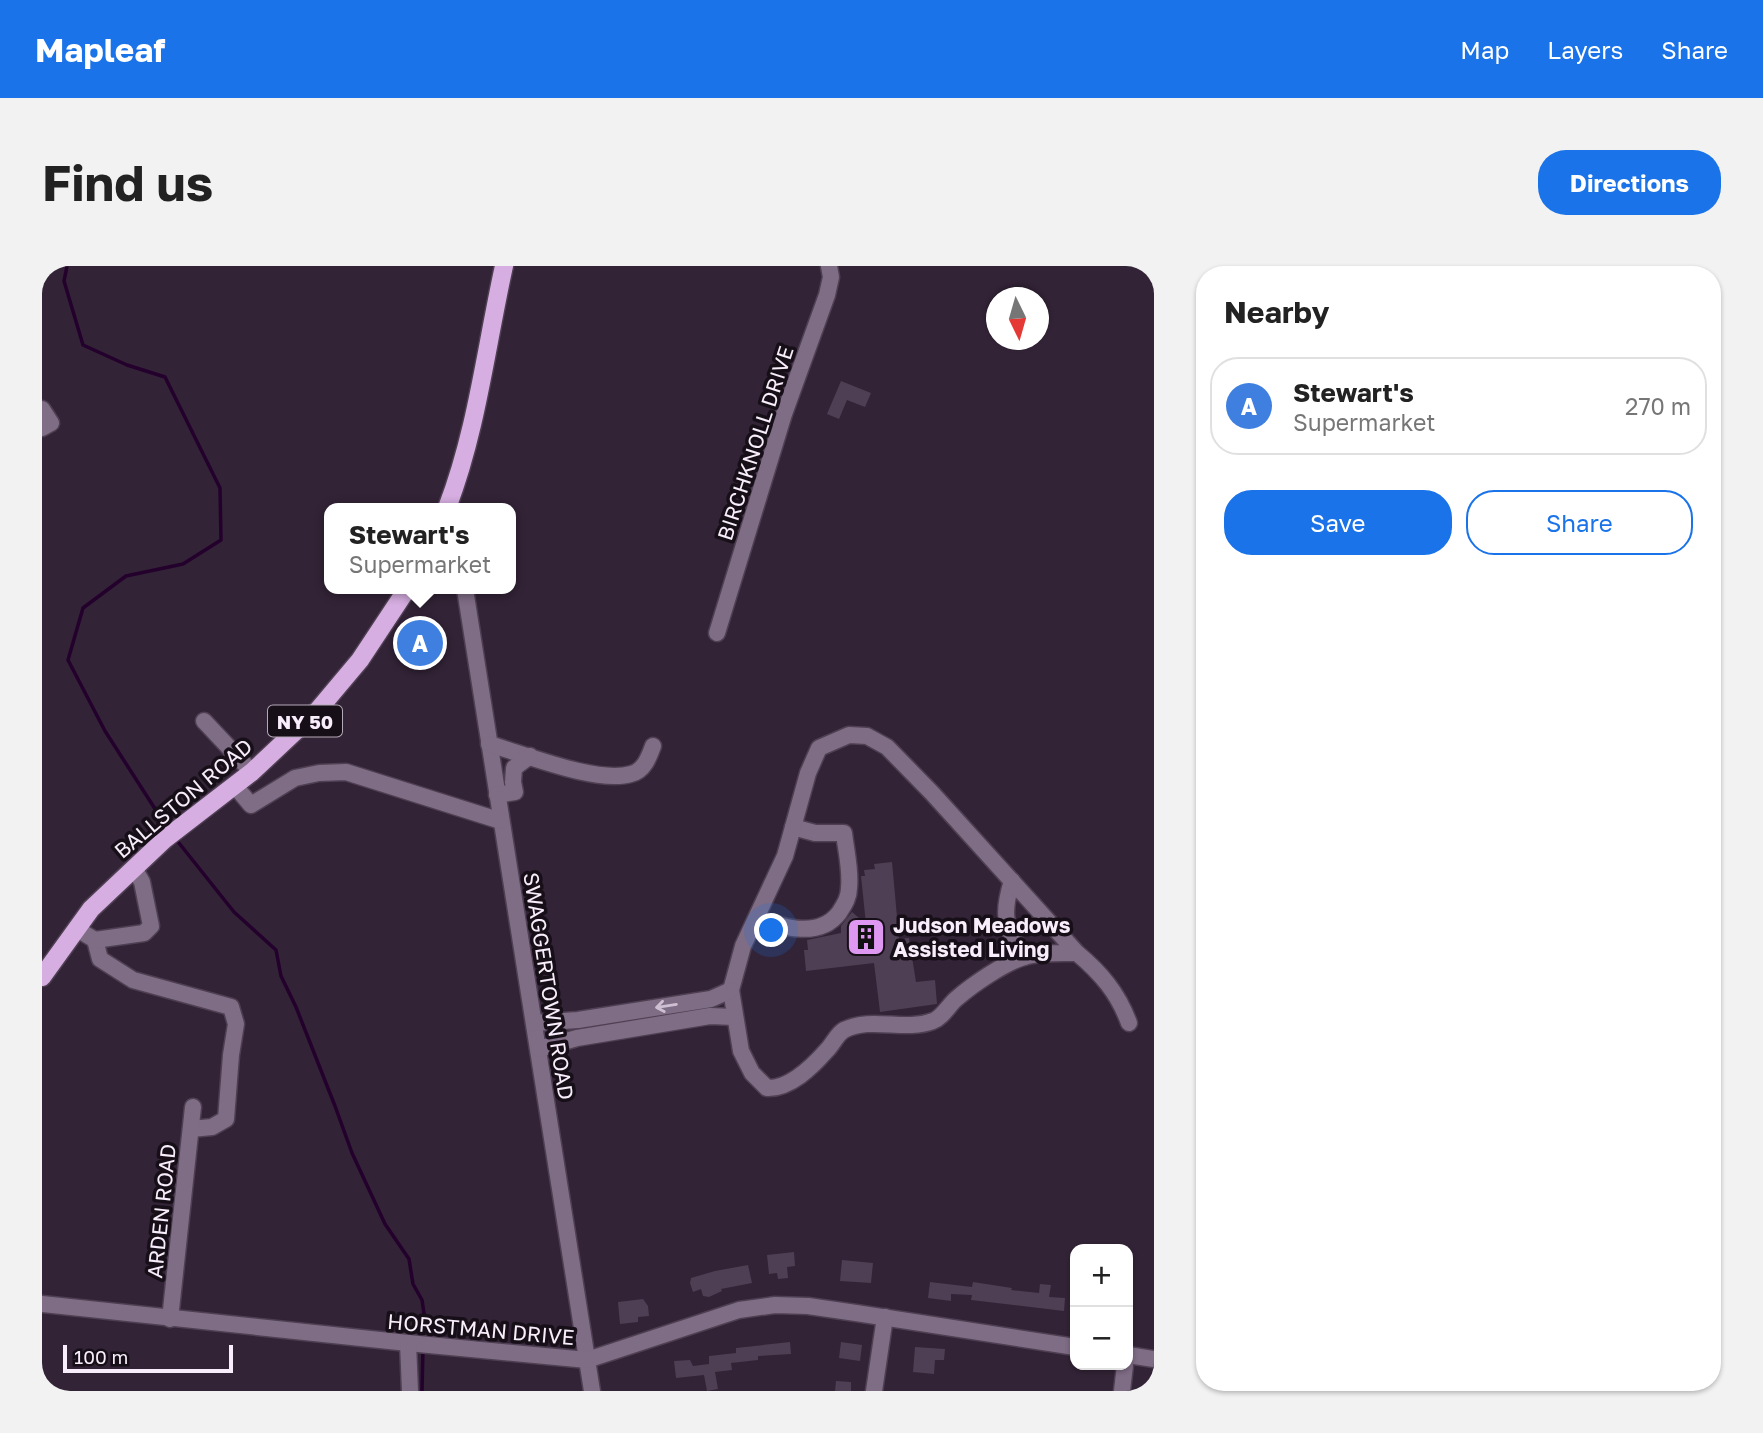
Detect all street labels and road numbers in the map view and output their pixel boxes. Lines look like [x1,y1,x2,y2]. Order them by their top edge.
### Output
street label: BIRCHKNOLL DRIVE [711,343,799,543]
road number: NY 50 [268,706,342,736]
street label: BALLSTON ROAD [109,733,257,863]
street label: SWAGGERTOWN ROAD [518,871,580,1101]
street label: ARDEN ROAD [141,1142,181,1280]
street label: HORSTMAN DRIVE [386,1308,576,1350]

